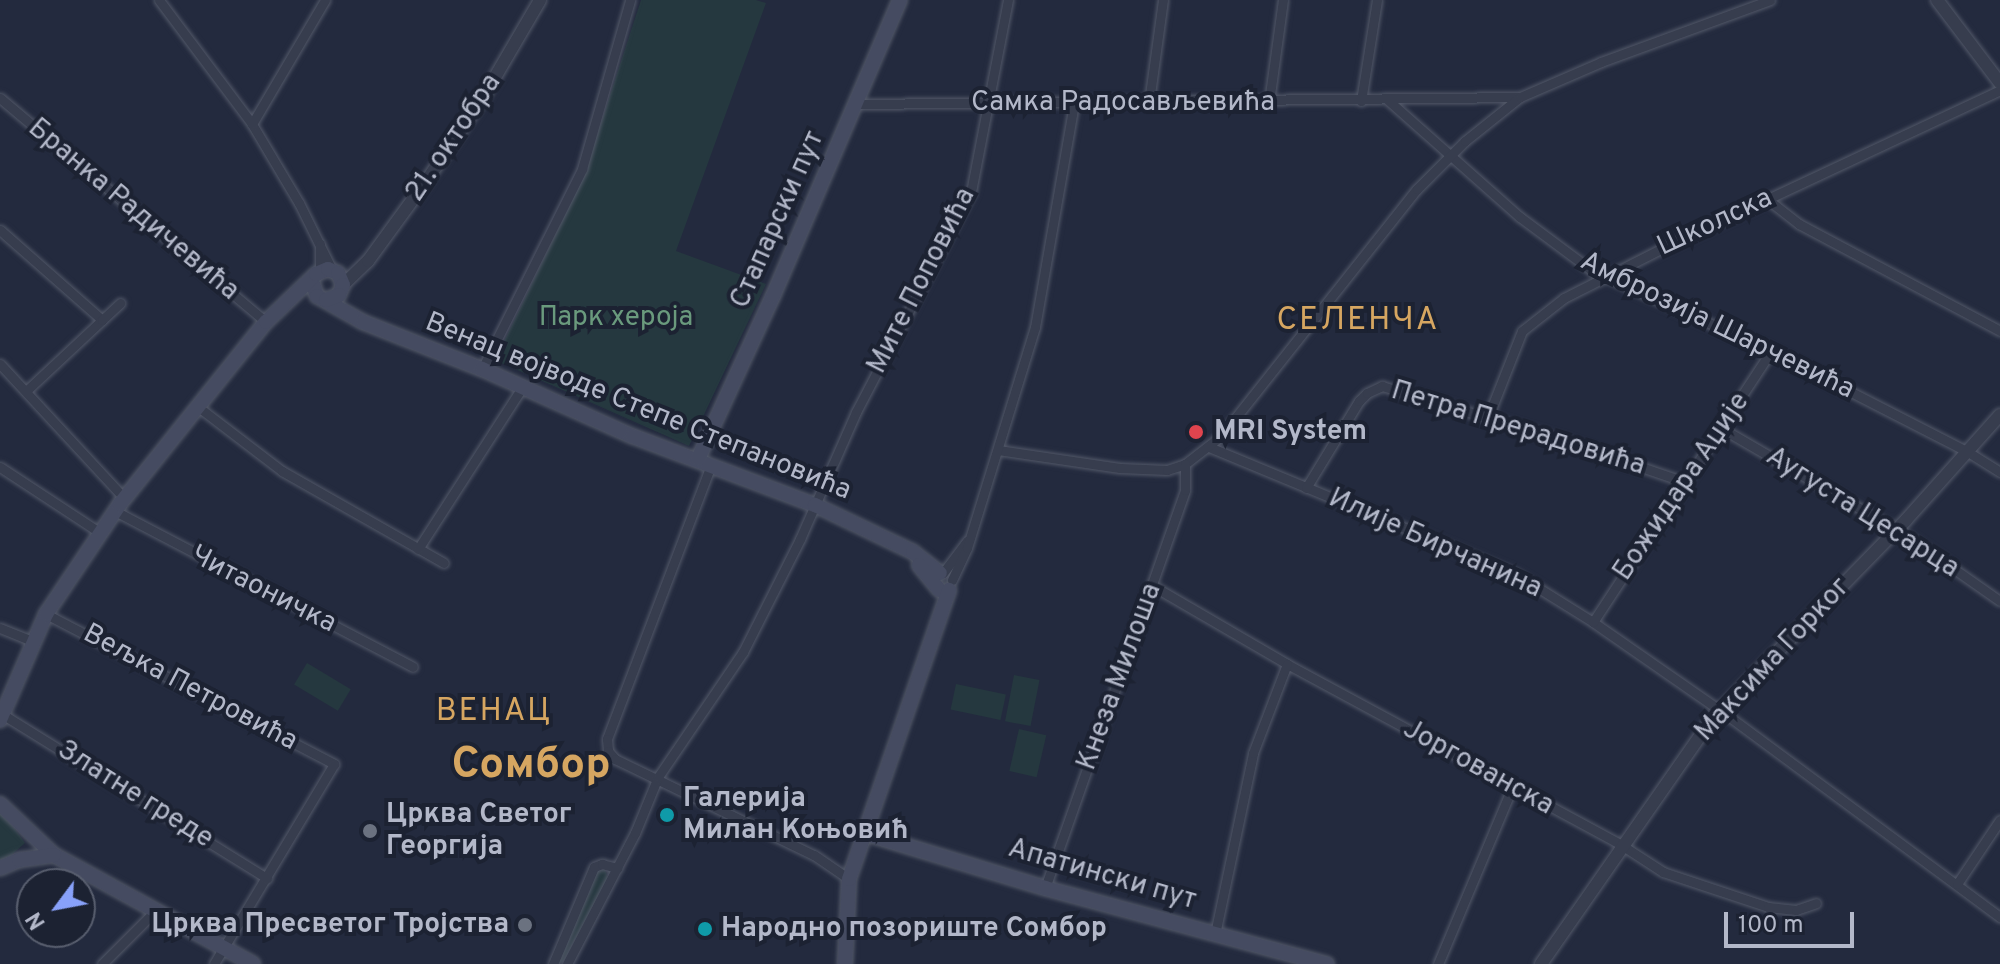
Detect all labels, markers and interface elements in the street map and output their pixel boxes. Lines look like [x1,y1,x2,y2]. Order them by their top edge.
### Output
street label: 21. октобра [399,68,509,208]
street label: Самка Радосављевића [971,86,1275,120]
street label: Бранка Радичевића [21,112,245,308]
street label: Стапарски пут [724,126,832,314]
street label: Мите Поповића [861,182,983,380]
street label: Школска [1652,182,1778,264]
street label: Амброзија Шарчевића [1574,245,1860,407]
park label: Парк хероја [539,301,693,335]
district label: СЕЛЕНЧА [1277,302,1439,340]
street label: Венац војводе Степе Степановића [420,306,856,508]
street label: Петра Прерадовића [1387,374,1649,484]
street label: Божидара Аџије [1606,386,1758,588]
place label: MRI System [1214,415,1367,449]
marker: MRI System [1185,421,1207,443]
street label: Аугуста Цесарца [1759,440,1965,586]
street label: Илије Бирчанина [1323,482,1547,606]
street label: Читаоничка [184,539,342,641]
street label: Максима Горког [1688,571,1858,749]
street label: Кнеза Милоша [1071,579,1169,775]
street label: Вељка Петровића [77,617,303,759]
district label: ВЕНАЦ [436,693,552,731]
street label: Јоргованска [1397,713,1559,823]
street label: Златне греде [51,734,219,856]
district label: Сомбор [451,740,611,792]
place label: Галерија Милан Коњовић [683,782,908,848]
place label: Црква Светог Георгија [386,798,572,864]
marker: Галерија Милан Коњовић [658,806,676,824]
marker: Црква Светог Георгија [361,822,379,840]
street label: Апатински пут [1004,832,1200,918]
north arrow [16,868,96,948]
scale bar [1728,896,1858,946]
text: N [21,906,53,934]
place label: Црква Пресветог Тројства [151,908,509,942]
text: 100 m [1738,911,1804,941]
place label: Народно позориште Сомбор [721,912,1107,946]
marker: Црква Пресветог Тројства [516,916,534,934]
marker: Народно позориште Сомбор [696,920,714,938]

